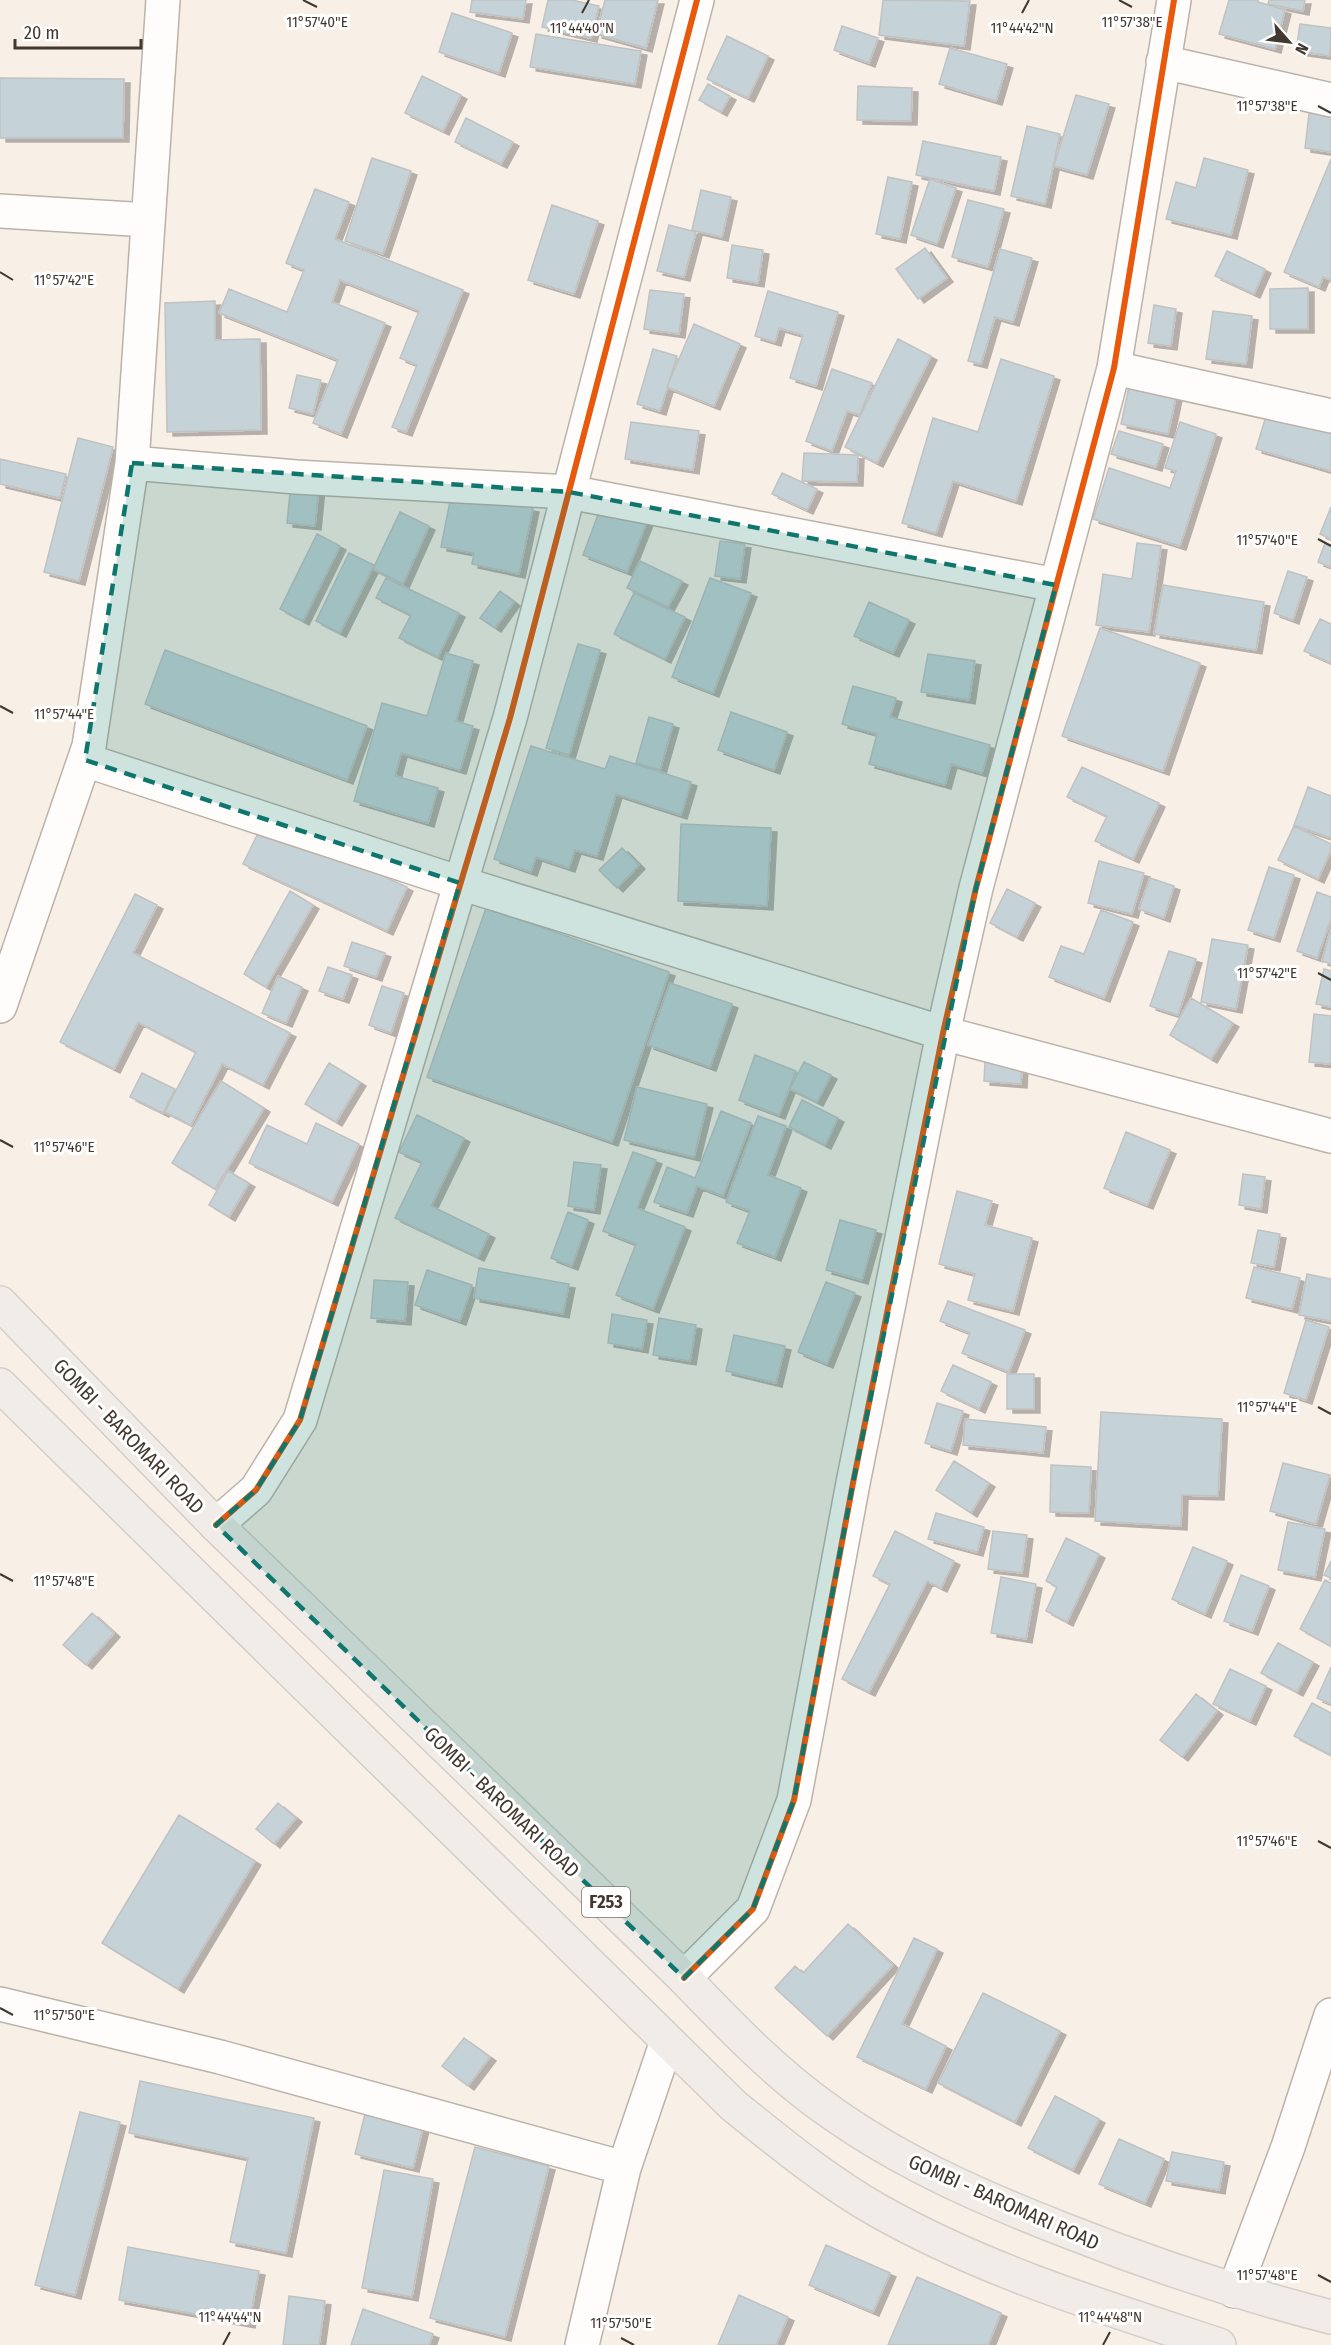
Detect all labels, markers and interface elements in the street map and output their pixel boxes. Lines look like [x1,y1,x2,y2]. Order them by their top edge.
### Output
scale bar [15,12,141,50]
north arrow [1259,12,1319,72]
text: 11°57'40"E [286,13,348,31]
text: 11°57'38"E [1101,13,1163,31]
text: 11°44'40"N [550,19,614,37]
text: 11°44'42"N [990,19,1054,37]
text: 20 m [24,22,59,44]
text: N [1291,40,1312,58]
text: 11°57'38"E [1236,97,1298,115]
text: 11°57'42"E [34,271,94,289]
text: 11°57'40"E [1236,531,1298,549]
text: 11°57'44"E [34,705,94,723]
text: 11°57'42"E [1237,964,1297,982]
text: 11°57'46"E [34,1138,94,1156]
street label: GOMBI - BAROMARI ROAD [49,1353,209,1519]
text: 11°57'44"E [1237,1398,1297,1416]
text: 11°57'48"E [34,1572,94,1590]
street label: GOMBI - BAROMARI ROAD [419,1722,585,1882]
text: 11°57'46"E [1237,1832,1297,1850]
road number: F253 [582,1887,630,1917]
text: 11°57'50"E [33,2006,95,2024]
street label: GOMBI - BAROMARI ROAD [905,2149,1103,2255]
text: 11°57'48"E [1237,2266,1297,2284]
text: 11°44'44"N [198,2308,262,2326]
text: 11°44'48"N [1078,2308,1142,2326]
text: 11°57'50"E [590,2314,652,2332]

